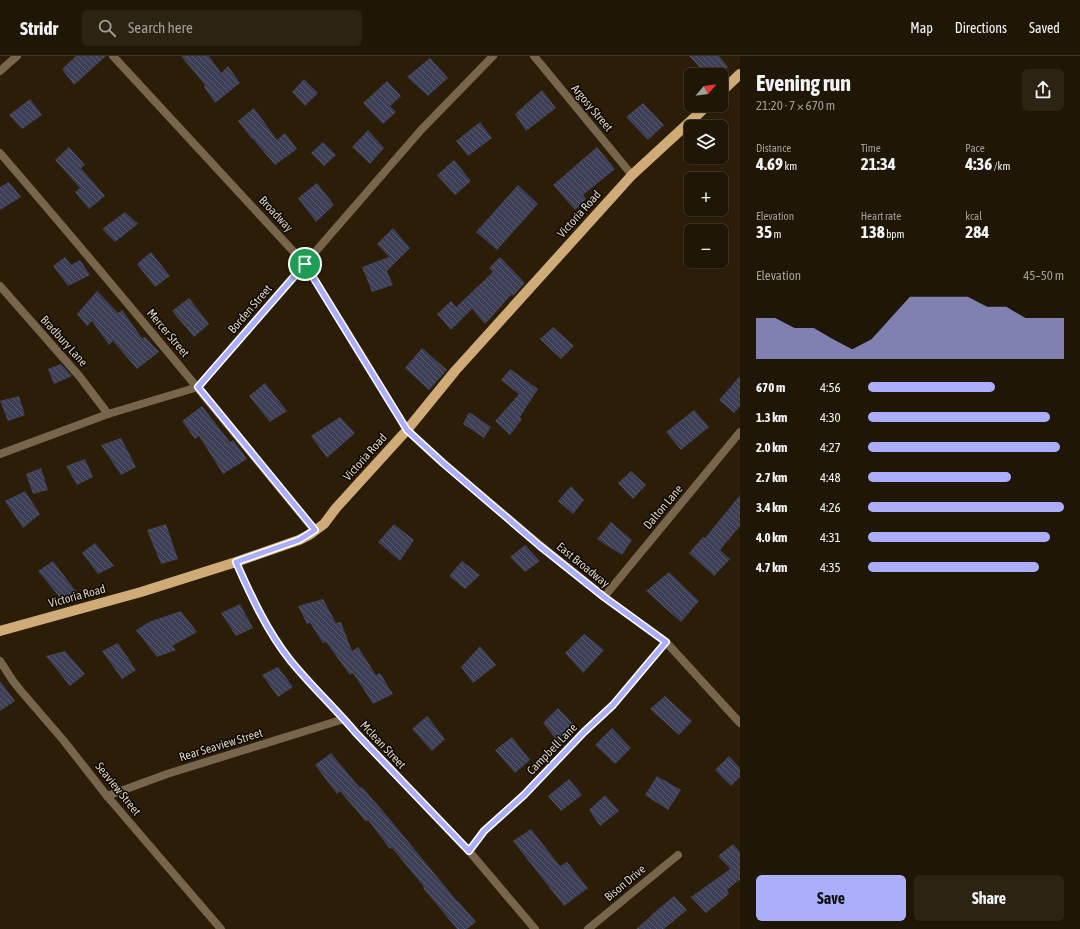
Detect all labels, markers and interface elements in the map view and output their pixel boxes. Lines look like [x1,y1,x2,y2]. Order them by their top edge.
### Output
search box [82,10,362,46]
text: Stridr [20,17,58,39]
icon: search [96,17,118,39]
text: Search here [128,19,193,36]
text: Map [910,20,933,36]
text: Directions [955,20,1007,36]
text: Saved [1029,20,1060,36]
north arrow [684,68,728,112]
map controls [684,68,728,268]
button: share [1022,69,1064,111]
text: Evening run [756,70,851,96]
street label: Argosy Street [568,82,616,135]
text: 21:20 · 7 × 670 m [756,98,835,113]
button: layers [684,120,728,164]
text: Distance [756,142,791,154]
text: Time [861,142,881,154]
text: Pace [965,142,985,154]
text: 4.69 [756,154,783,174]
text: 21:34 [861,154,896,174]
text: 4:36 [965,154,992,174]
text: km [783,160,797,172]
text: /km [992,160,1010,172]
button: + [684,172,728,216]
street label: Victoria Road [554,188,604,240]
street label: Broadway [256,193,296,235]
text: Elevation [756,210,794,222]
text: Heart rate [861,210,901,222]
text: kcal [965,210,982,222]
text: 35 [756,222,772,242]
text: 138 [861,222,885,242]
text: 284 [965,222,989,242]
button: − [684,224,728,268]
text: m [772,228,781,240]
text: bpm [885,228,905,240]
pin [288,247,322,281]
icon: arrive [294,253,316,275]
text: Elevation [756,268,801,283]
text: 45–50 m [1023,268,1064,283]
street label: Borden Street [225,281,275,336]
street label: Mercer Street [144,306,192,360]
street label: Bradbury Lane [38,313,90,369]
text: 670 m [756,380,785,395]
text: 4:56 [820,380,841,395]
text: 1.3 km [756,410,787,425]
text: 4:30 [820,410,841,425]
street label: Victoria Road [340,431,390,483]
text: 2.0 km [756,440,787,455]
text: 4:27 [820,440,841,455]
text: 2.7 km [756,470,787,485]
text: 4:48 [820,470,841,485]
street label: Dalton Lane [640,482,686,532]
text: 3.4 km [756,500,787,515]
text: 4:26 [820,500,841,515]
text: 4.0 km [756,530,787,545]
text: 4:31 [820,530,841,545]
street label: East Broadway [554,540,612,591]
text: 4.7 km [756,560,787,575]
text: 4:35 [820,560,841,575]
street label: Victoria Road [47,582,107,610]
street label: Mclean Street [357,718,409,772]
street label: Campbell Lane [524,720,580,778]
street label: Rear Seaview Street [178,726,265,764]
street label: Seaview Street [92,760,144,819]
street label: Bison Drive [602,862,648,904]
button: Save [756,875,906,921]
button: Share [914,875,1064,921]

